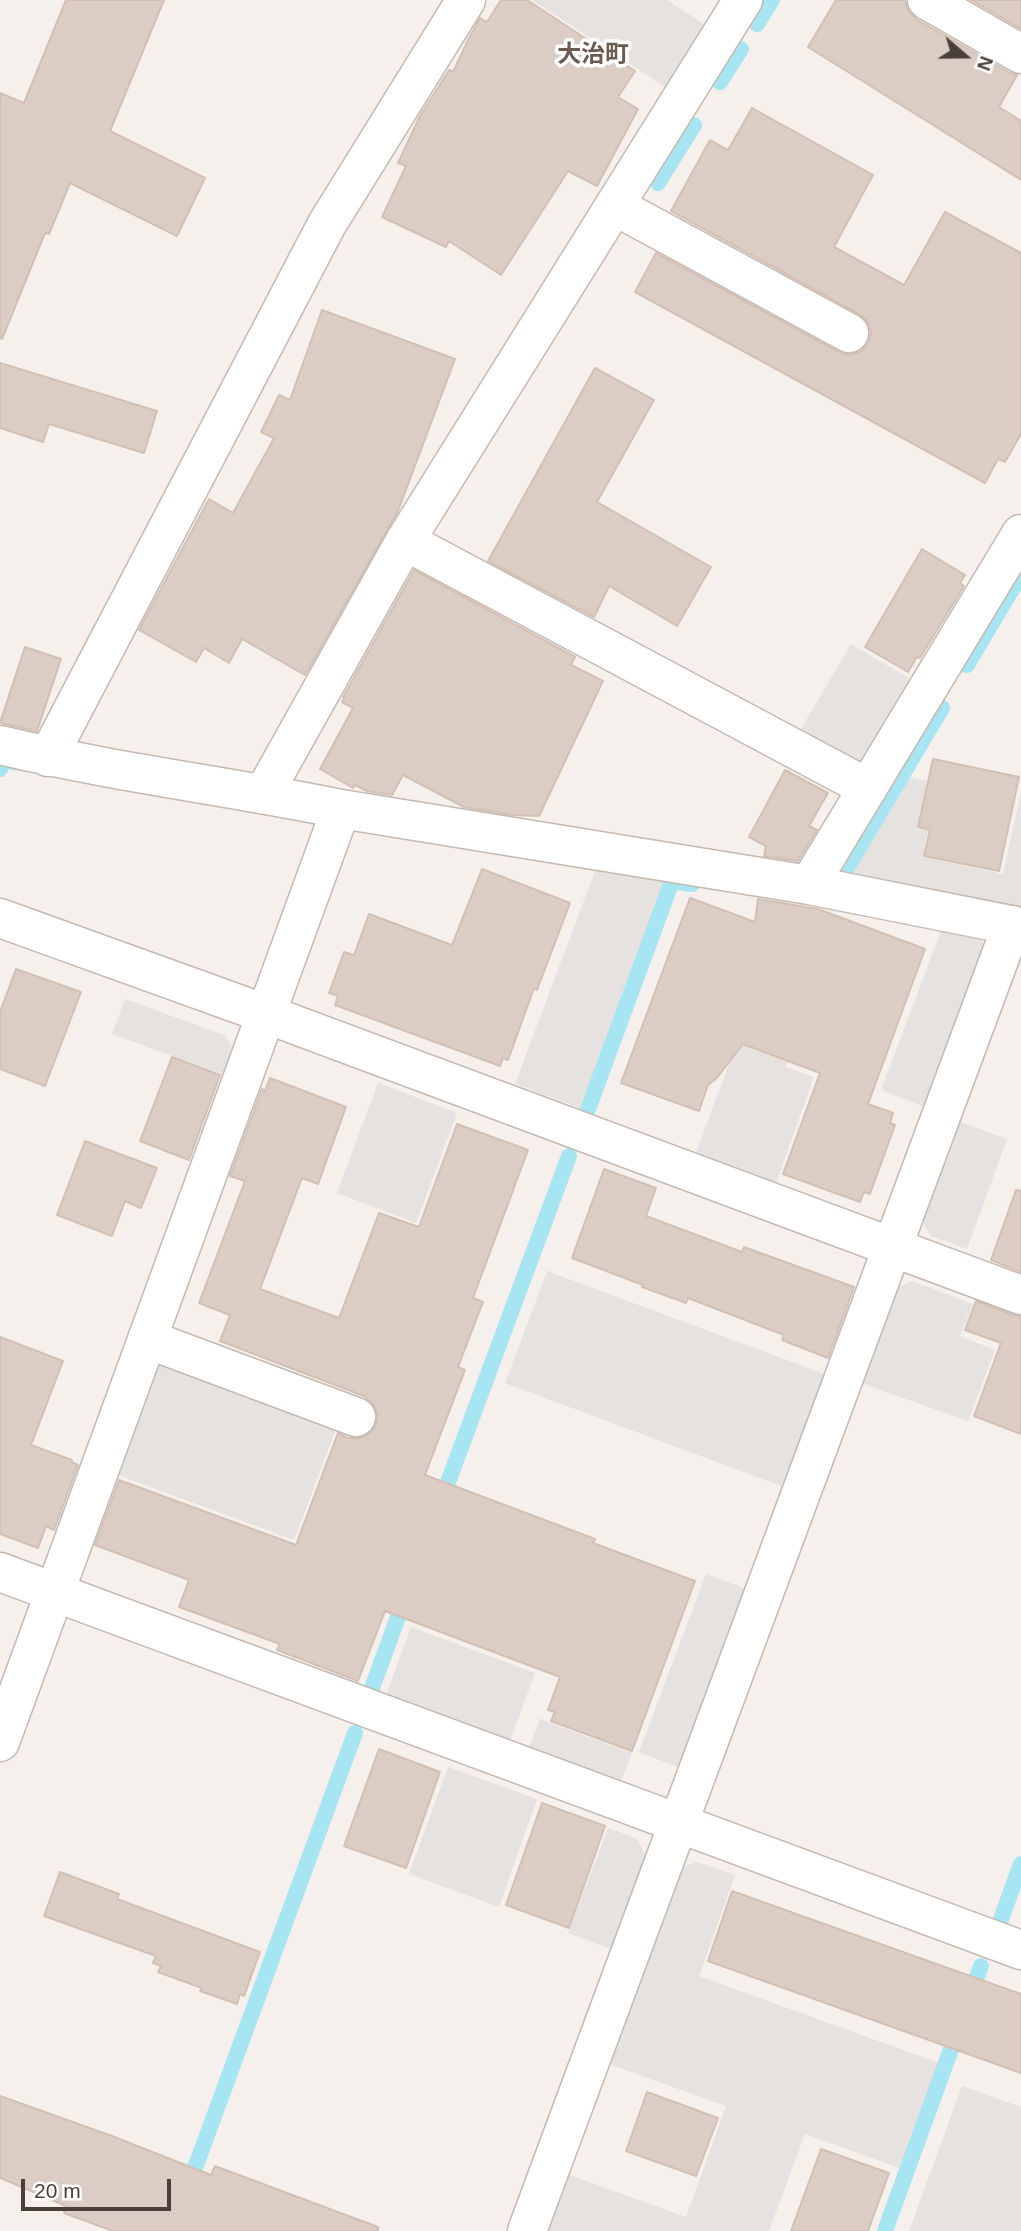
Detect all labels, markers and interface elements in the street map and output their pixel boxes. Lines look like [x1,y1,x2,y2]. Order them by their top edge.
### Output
north arrow [930,21,1000,91]
district label: 大治町 [557,41,629,69]
text: N [973,53,997,73]
scale bar [24,2164,175,2208]
text: 20 m [34,2179,81,2202]

